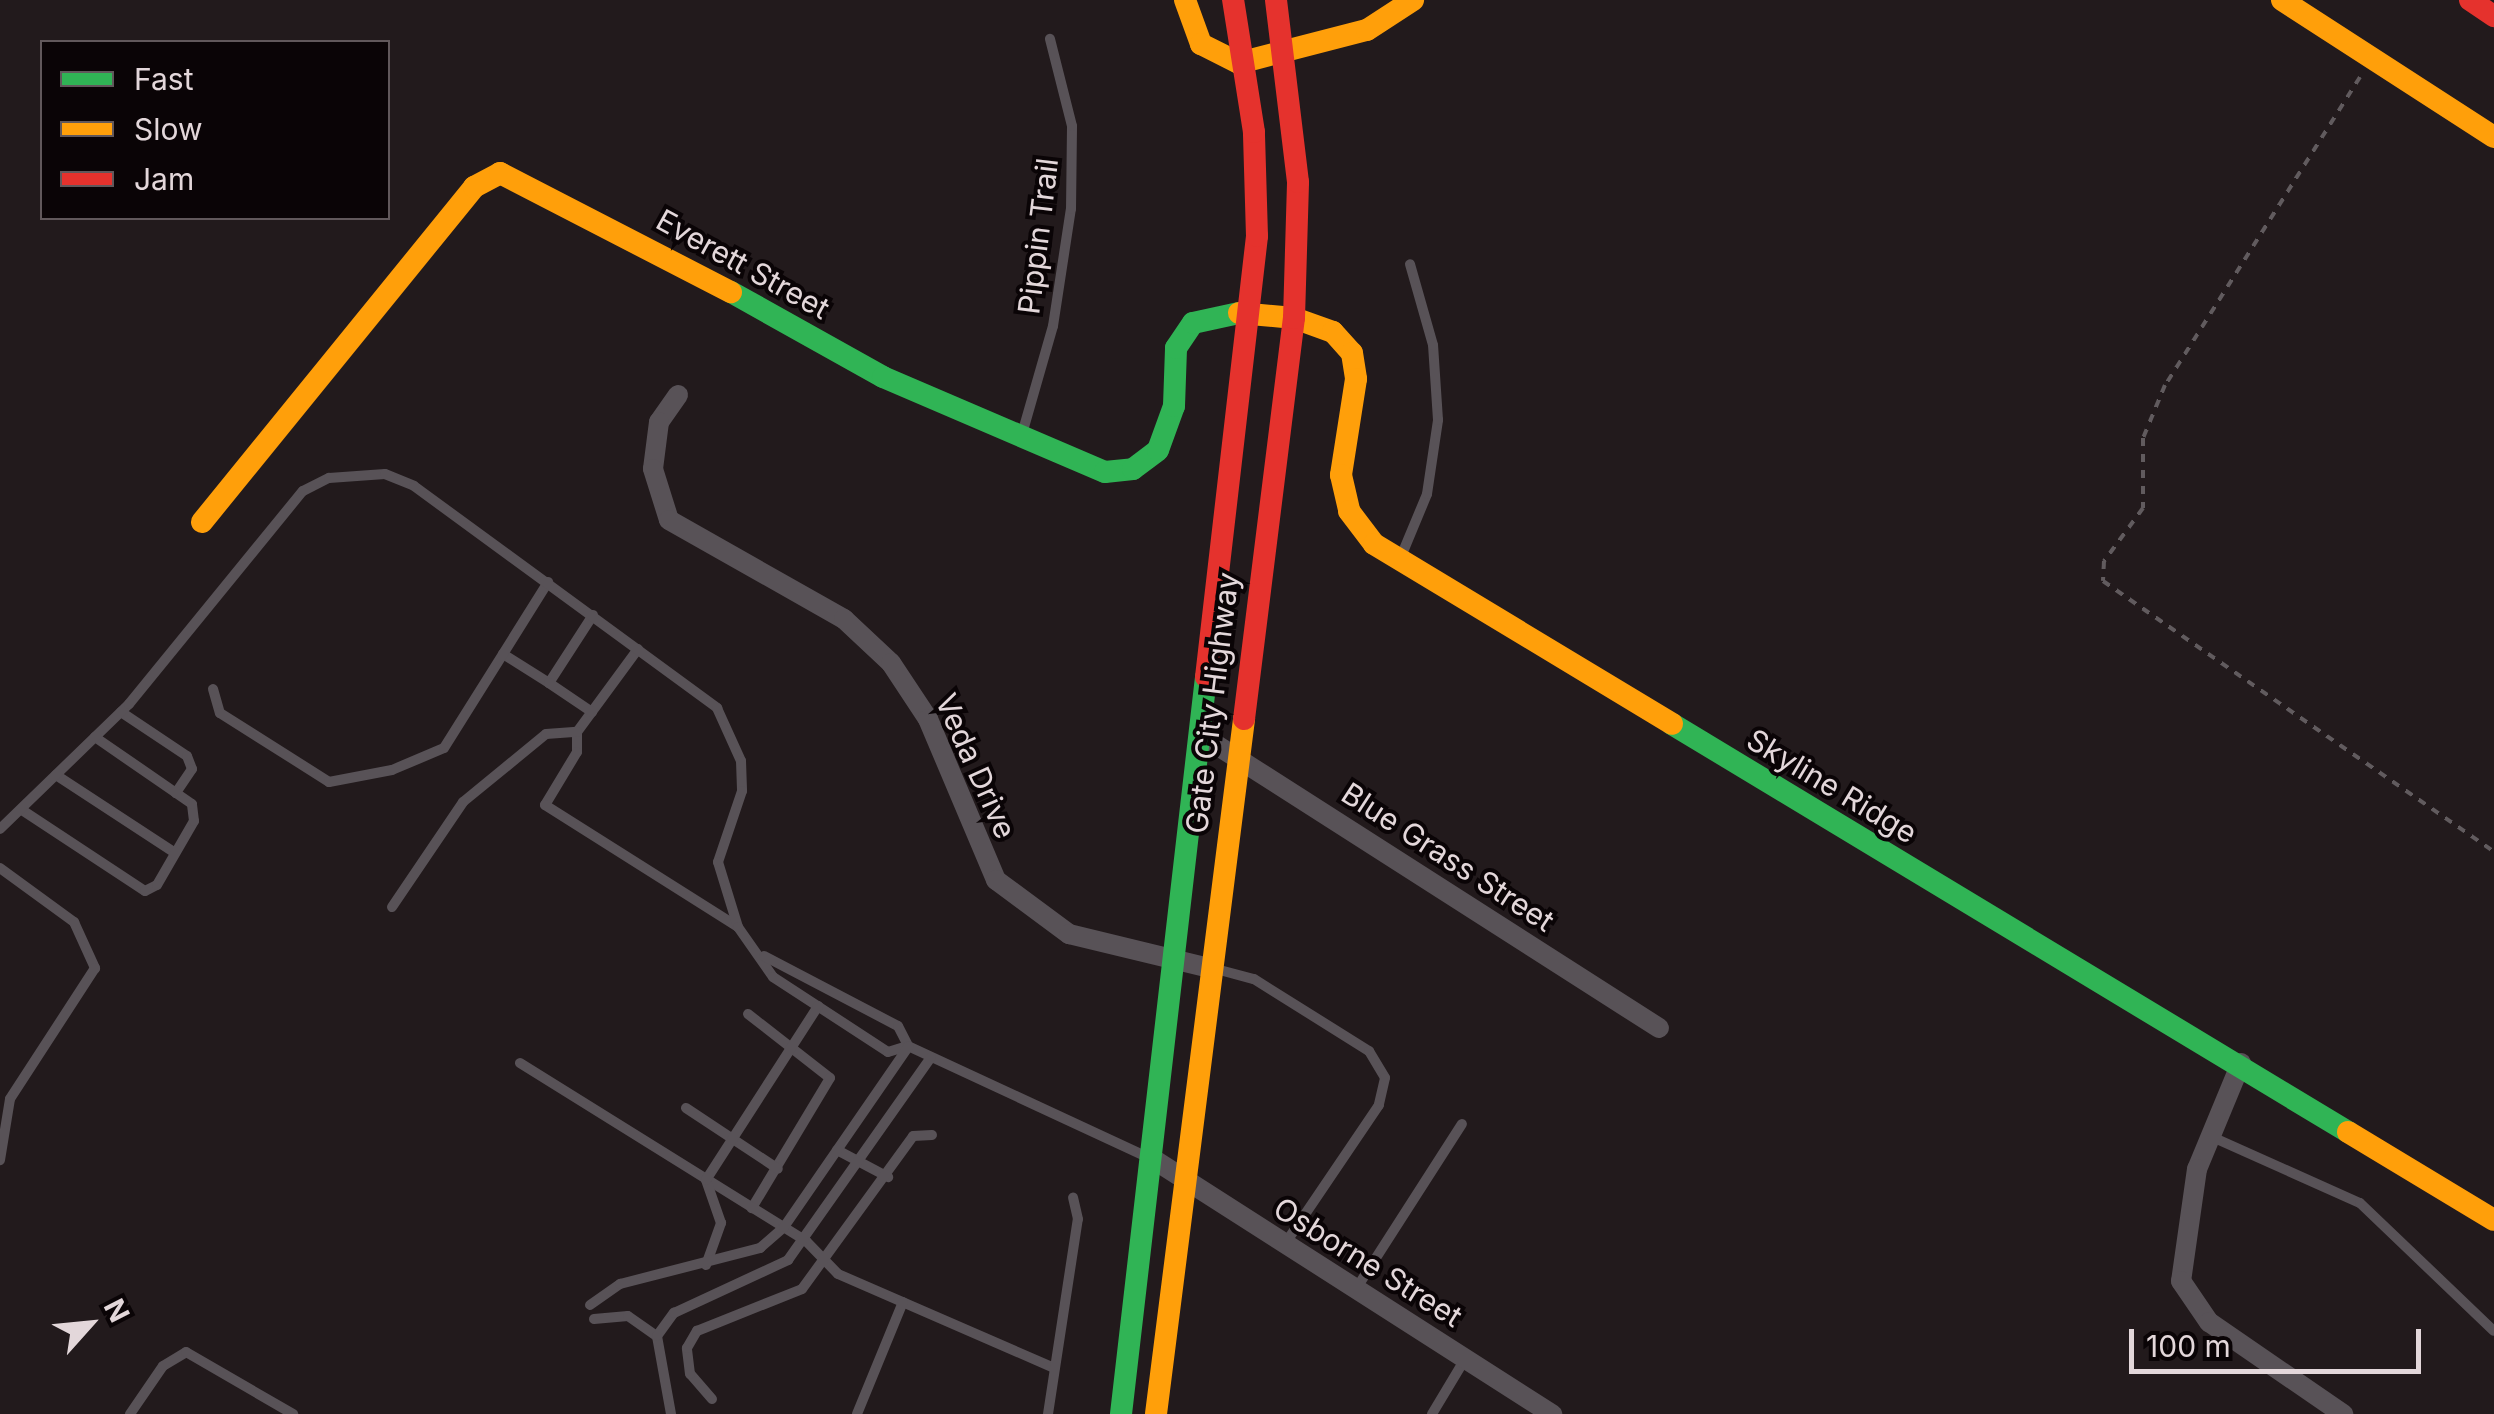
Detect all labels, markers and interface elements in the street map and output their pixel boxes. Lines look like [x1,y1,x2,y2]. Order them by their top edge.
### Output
legend [40,40,390,220]
text: Fast [134,61,193,97]
text: Slow [134,111,203,147]
street label: Pippin Trail [1011,156,1065,316]
text: Jam [134,161,194,197]
street label: Everett Street [650,202,836,326]
street label: Gate City Highway [1178,570,1246,836]
street label: Veda Drive [928,688,1024,844]
street label: Skyline Ridge [1741,721,1923,851]
street label: Blue Grass Street [1335,775,1561,939]
street label: Osborne Street [1267,1190,1469,1334]
north arrow [40,1274,140,1374]
text: N [97,1293,137,1328]
scale bar [2134,1309,2426,1371]
text: 100 m [2146,1328,2231,1364]

